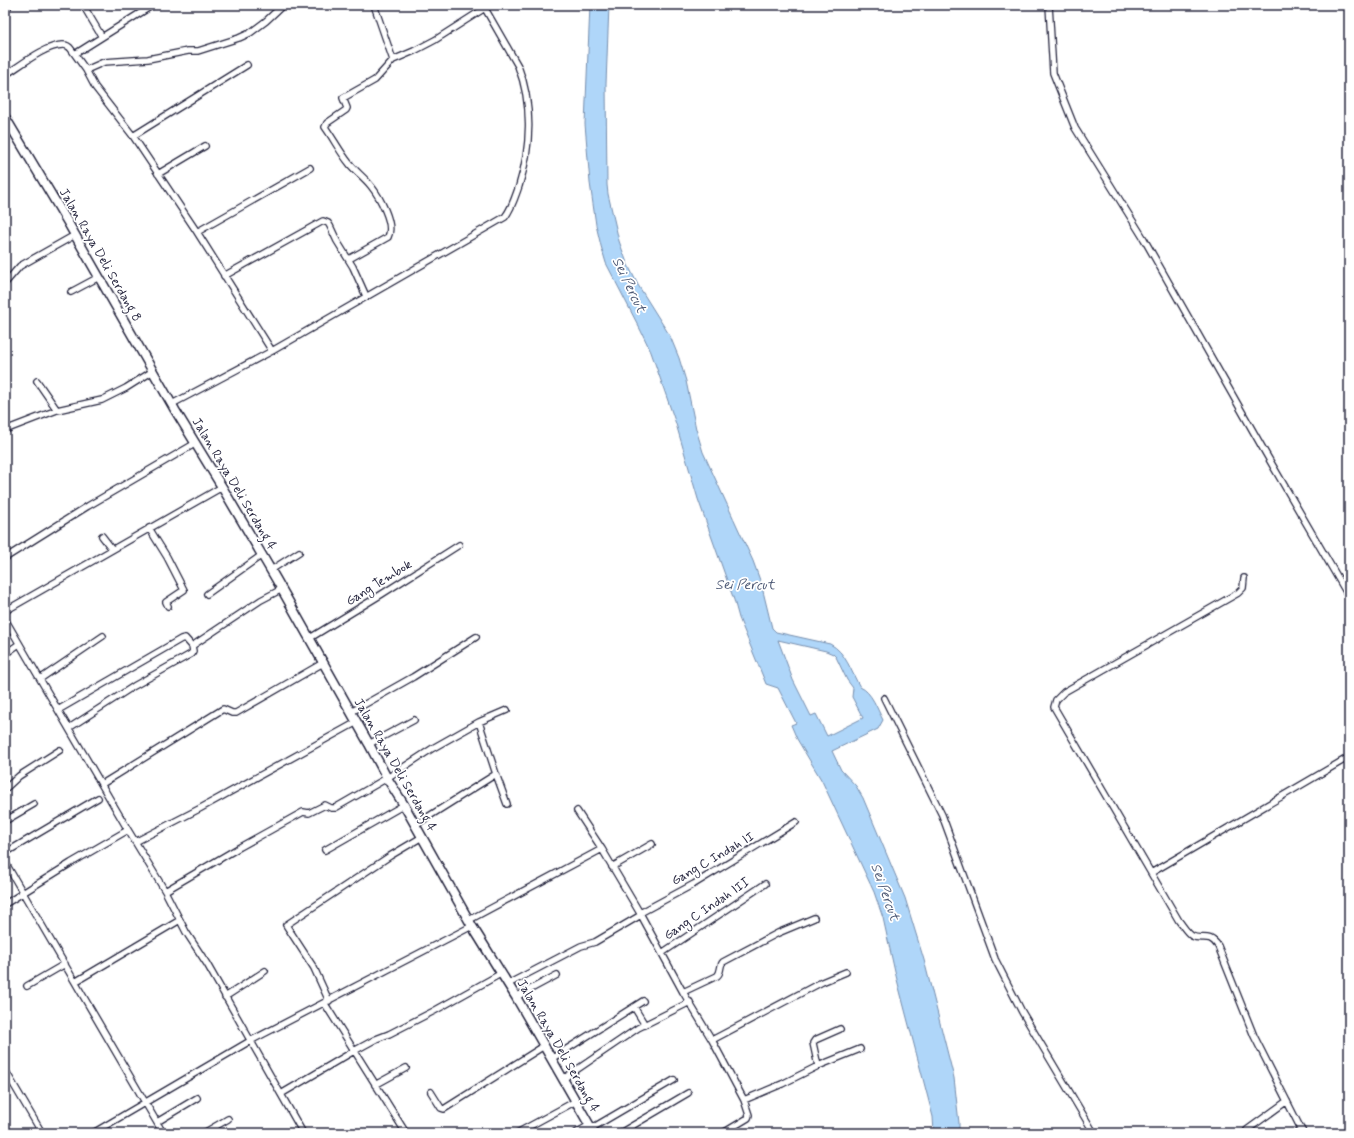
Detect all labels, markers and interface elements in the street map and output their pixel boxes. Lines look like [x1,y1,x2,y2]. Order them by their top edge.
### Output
street label: Jalan Raya Deli Serdang 8 [53,185,145,326]
water label: Sei Percut [608,254,650,316]
street label: Jalan Raya Deli Serdang 4 [186,415,281,555]
street label: Gang Tembok [343,556,416,611]
water label: Sei Percut [715,576,776,594]
street label: Jalan Raya Deli Serdang 4 [348,695,440,836]
street label: Gang C Indah II [669,828,758,890]
water label: Sei Percut [866,861,904,924]
street label: Gang C Indah III [661,874,754,945]
street label: Jalan Raya Deli Serdang 4 [511,976,603,1117]

